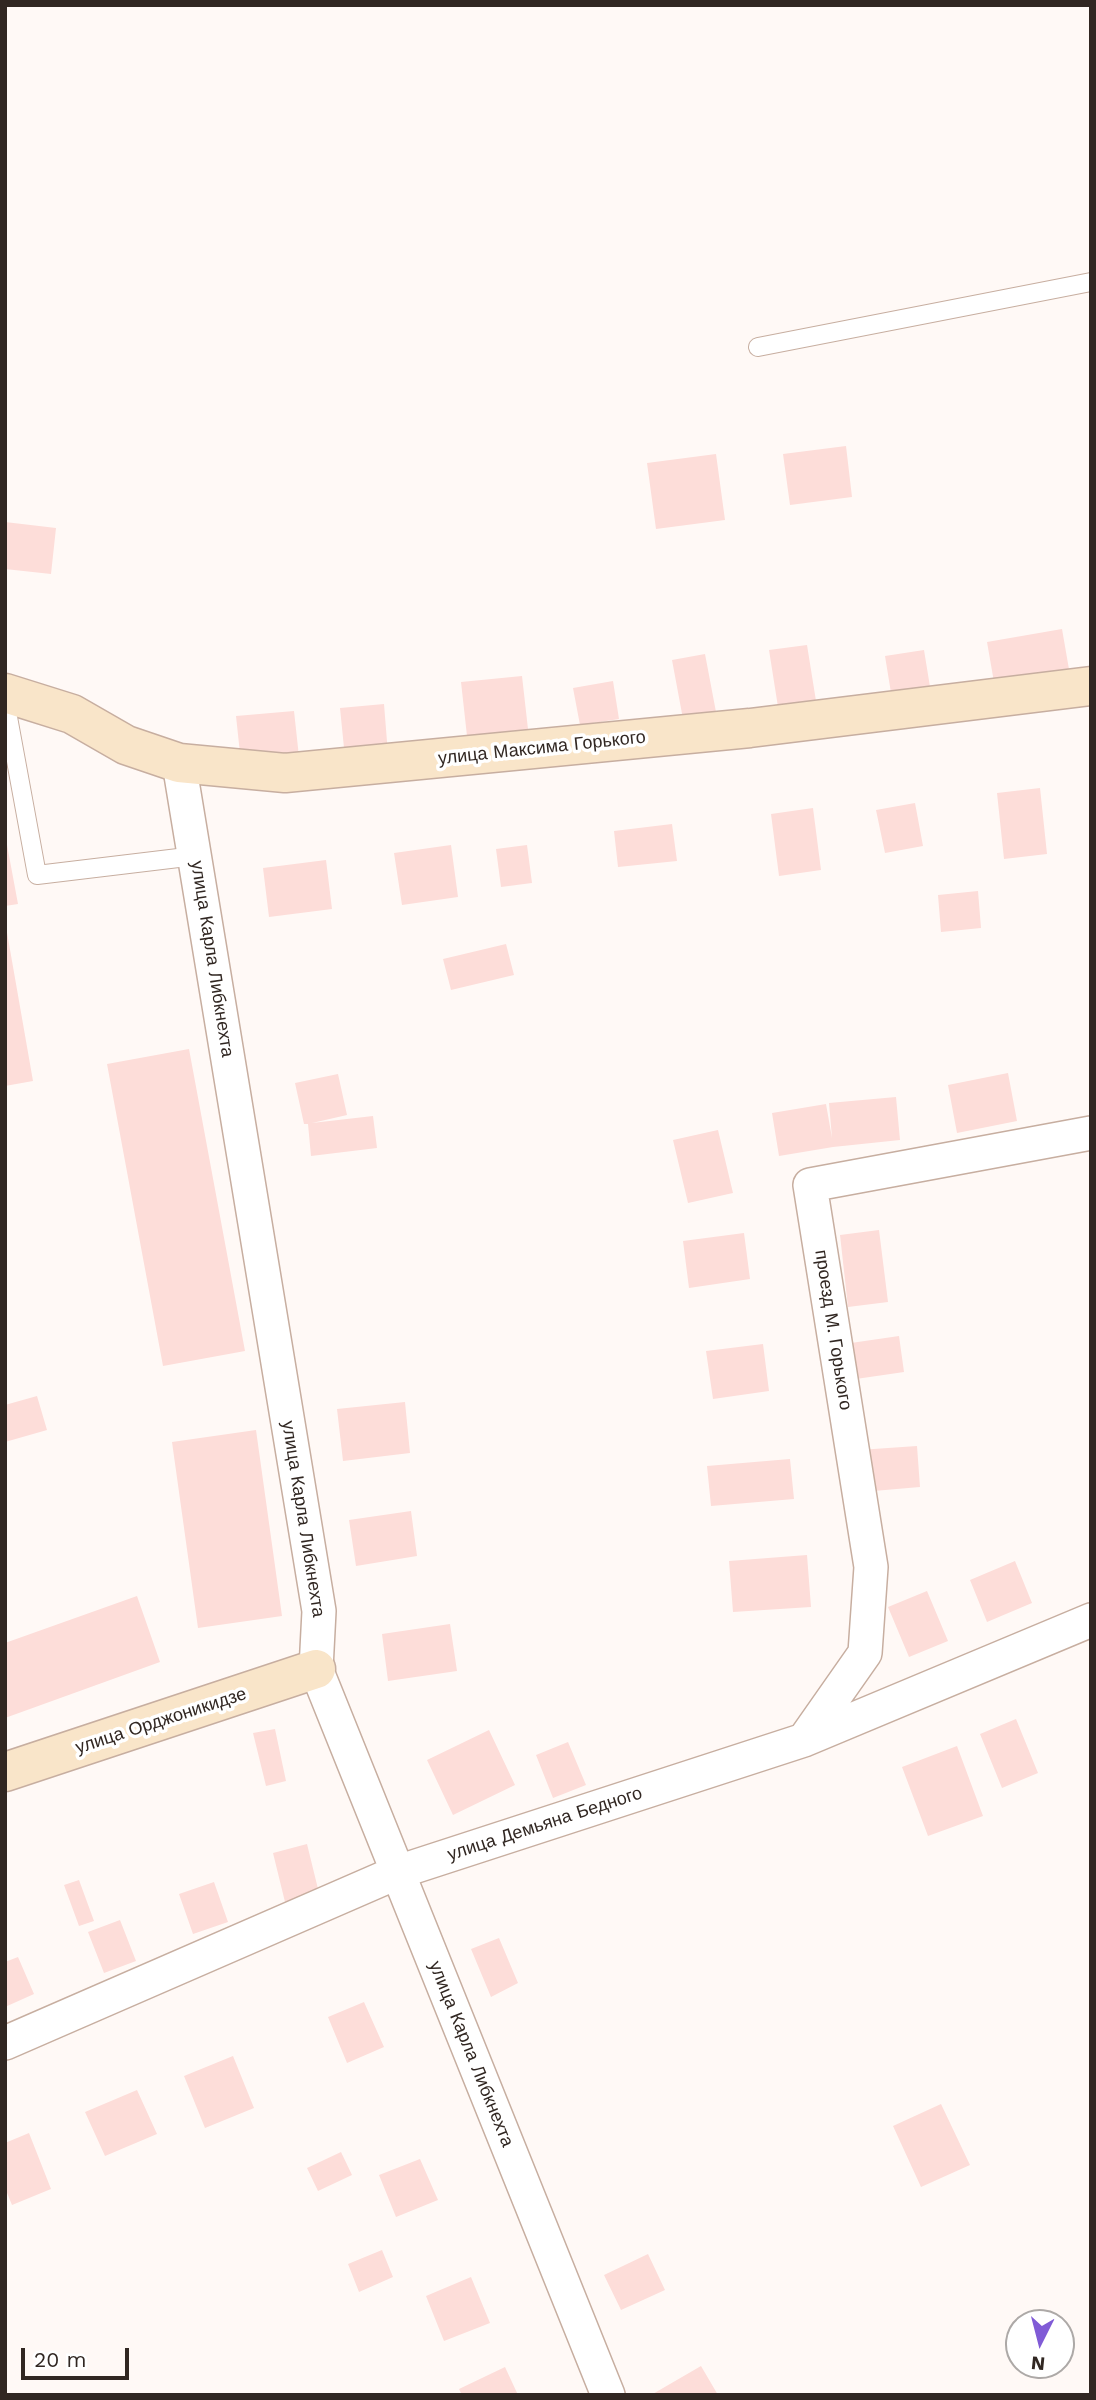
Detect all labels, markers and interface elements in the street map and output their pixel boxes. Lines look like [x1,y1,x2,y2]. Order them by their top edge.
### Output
street label: улица Максима Горького [437,726,647,770]
street label: улица Карла Либкнехта [186,859,238,1059]
street label: проезд М. Горького [810,1248,856,1412]
street label: улица Карла Либкнехта [277,1419,329,1619]
street label: улица Орджоникидзе [73,1683,249,1759]
street label: улица Демьяна Бедного [445,1782,645,1866]
street label: улица Карла Либкнехта [424,1958,518,2150]
north arrow [1005,2309,1075,2379]
scale bar [24,2334,133,2378]
text: 20 m [34,2347,86,2372]
text: N [1030,2351,1046,2376]

